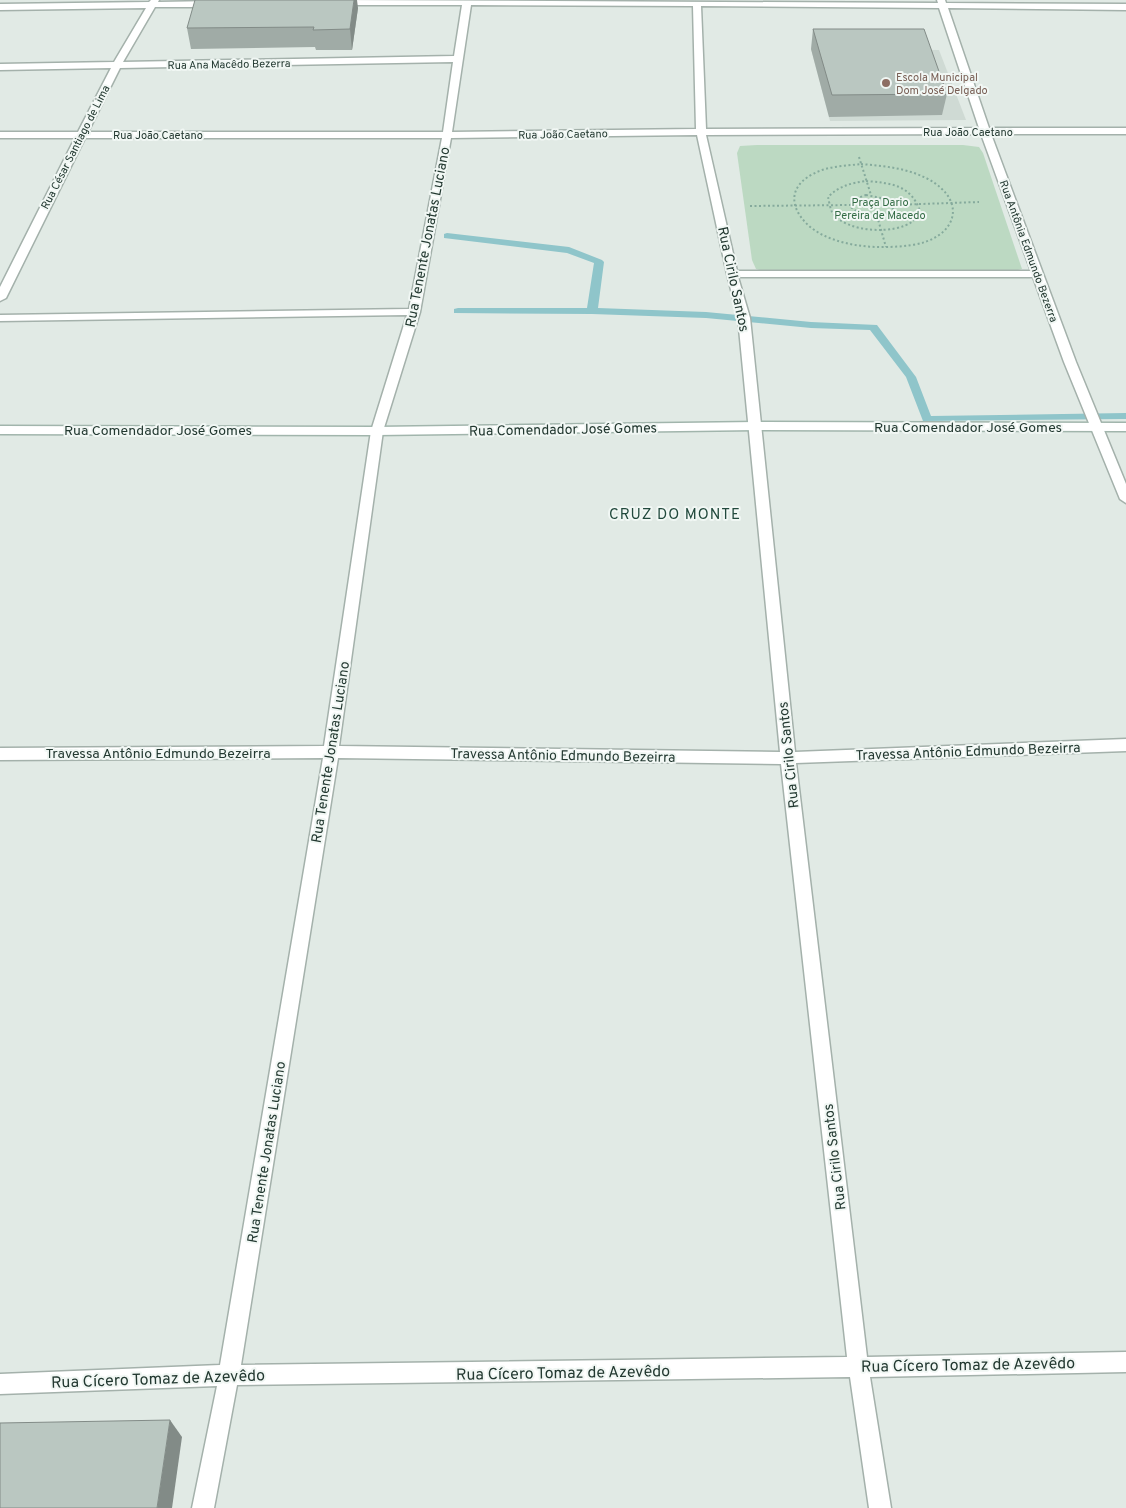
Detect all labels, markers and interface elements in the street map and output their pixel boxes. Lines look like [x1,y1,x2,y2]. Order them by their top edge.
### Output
street label: Rua Ana Macêdo Bezerra [167,57,291,73]
place label: Escola Municipal Dom José Delgado [896,71,988,98]
marker: Escola Municipal Dom José Delgado [880,77,892,89]
street label: Rua César Santiago de Lima [38,83,113,212]
street label: Rua João Caetano [923,126,1013,140]
street label: Rua João Caetano [518,127,608,143]
street label: Rua João Caetano [113,129,203,143]
street label: Rua Tenente Jonatas Luciano [403,145,454,329]
street label: Rua Antônia Edmundo Bezerra [996,178,1060,325]
park label: Praça Dario Pereira de Macedo [834,196,926,223]
street label: Rua Cirilo Santos [713,225,752,333]
street label: Rua Comendador José Gomes [469,420,657,441]
street label: Rua Comendador José Gomes [874,420,1062,437]
street label: Rua Comendador José Gomes [64,423,252,440]
district label: CRUZ DO MONTE [609,506,741,525]
street label: Rua Tenente Jonatas Luciano [309,660,354,844]
street label: Rua Cirilo Santos [775,701,804,809]
street label: Travessa Antônio Edmundo Bezeirra [855,740,1081,765]
street label: Travessa Antônio Edmundo Bezeirra [45,746,271,763]
street label: Travessa Antônio Edmundo Bezeirra [450,746,676,767]
street label: Rua Tenente Jonatas Luciano [245,1060,290,1244]
street label: Rua Cirilo Santos [821,1103,850,1211]
street label: Rua Cícero Tomaz de Azevêdo [861,1354,1075,1378]
street label: Rua Cícero Tomaz de Azevêdo [456,1362,670,1386]
street label: Rua Cícero Tomaz de Azevêdo [51,1366,266,1394]

